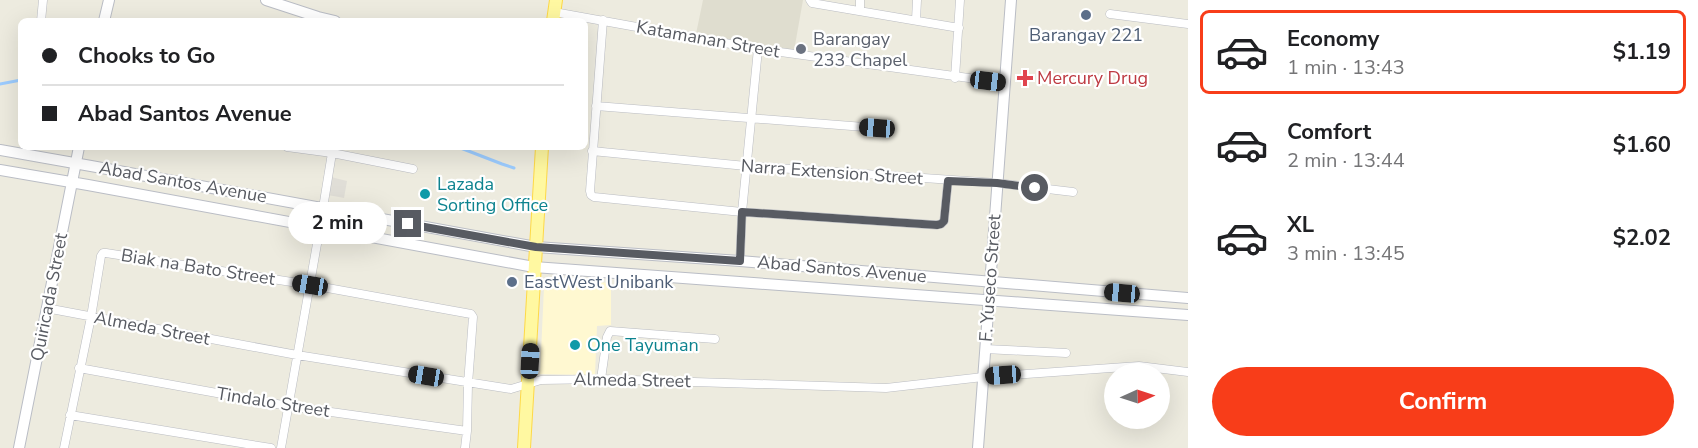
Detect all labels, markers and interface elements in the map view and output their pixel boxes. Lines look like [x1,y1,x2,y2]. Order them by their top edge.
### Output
marker: Barangay 221 [1079,8,1093,22]
street label: Katamanan Street [634,15,782,64]
place label: Barangay 221 [1029,23,1143,47]
text: Economy [1287,24,1379,54]
icon: car [1215,25,1269,79]
place label: Barangay 233 Chapel [813,27,908,72]
text: $1.19 [1613,37,1671,67]
text: Chooks to Go [78,41,215,71]
marker: Barangay 233 Chapel [794,42,808,56]
text: 1 min · 13:43 [1287,54,1405,81]
place label: Mercury Drug [1037,66,1148,90]
car [969,70,1007,92]
marker: Mercury Drug [1018,71,1032,85]
text: Abad Santos Avenue [78,99,292,129]
text: Comfort [1287,117,1371,147]
car [858,118,896,138]
icon: car [1215,118,1269,172]
text: $1.60 [1613,130,1671,160]
text: 2 min · 13:44 [1287,147,1405,174]
street label: Narra Extension Street [740,154,925,190]
street label: Abad Santos Avenue [97,155,269,209]
place label: Lazada Sorting Office [437,172,548,217]
route start [1021,174,1048,201]
marker: Lazada Sorting Office [418,187,432,201]
callout: 2 min [288,203,387,245]
text: 2 min [312,209,363,236]
route end [394,210,421,237]
text: XL [1287,210,1314,240]
icon: car [1215,211,1269,265]
street label: F. Yuseco Street [974,213,1006,343]
text: $2.02 [1613,223,1671,253]
street label: Quiricada Street [25,230,73,363]
text: 3 min · 13:45 [1287,240,1405,267]
street label: Biak na Bato Street [119,243,277,291]
street label: Abad Santos Avenue [756,250,928,288]
place label: EastWest Unibank [524,270,674,294]
car [291,273,329,297]
marker: EastWest Unibank [505,275,519,289]
car [1103,282,1141,304]
street label: Almeda Street [92,305,212,351]
place label: One Tayuman [587,333,699,357]
marker: One Tayuman [568,338,582,352]
car [520,343,540,379]
north arrow [1104,363,1170,429]
map controls [1104,363,1170,429]
car [407,364,445,388]
car [984,365,1022,385]
street label: Almeda Street [573,367,691,393]
button: Confirm [1212,367,1674,436]
street label: Tindalo Street [215,381,332,423]

